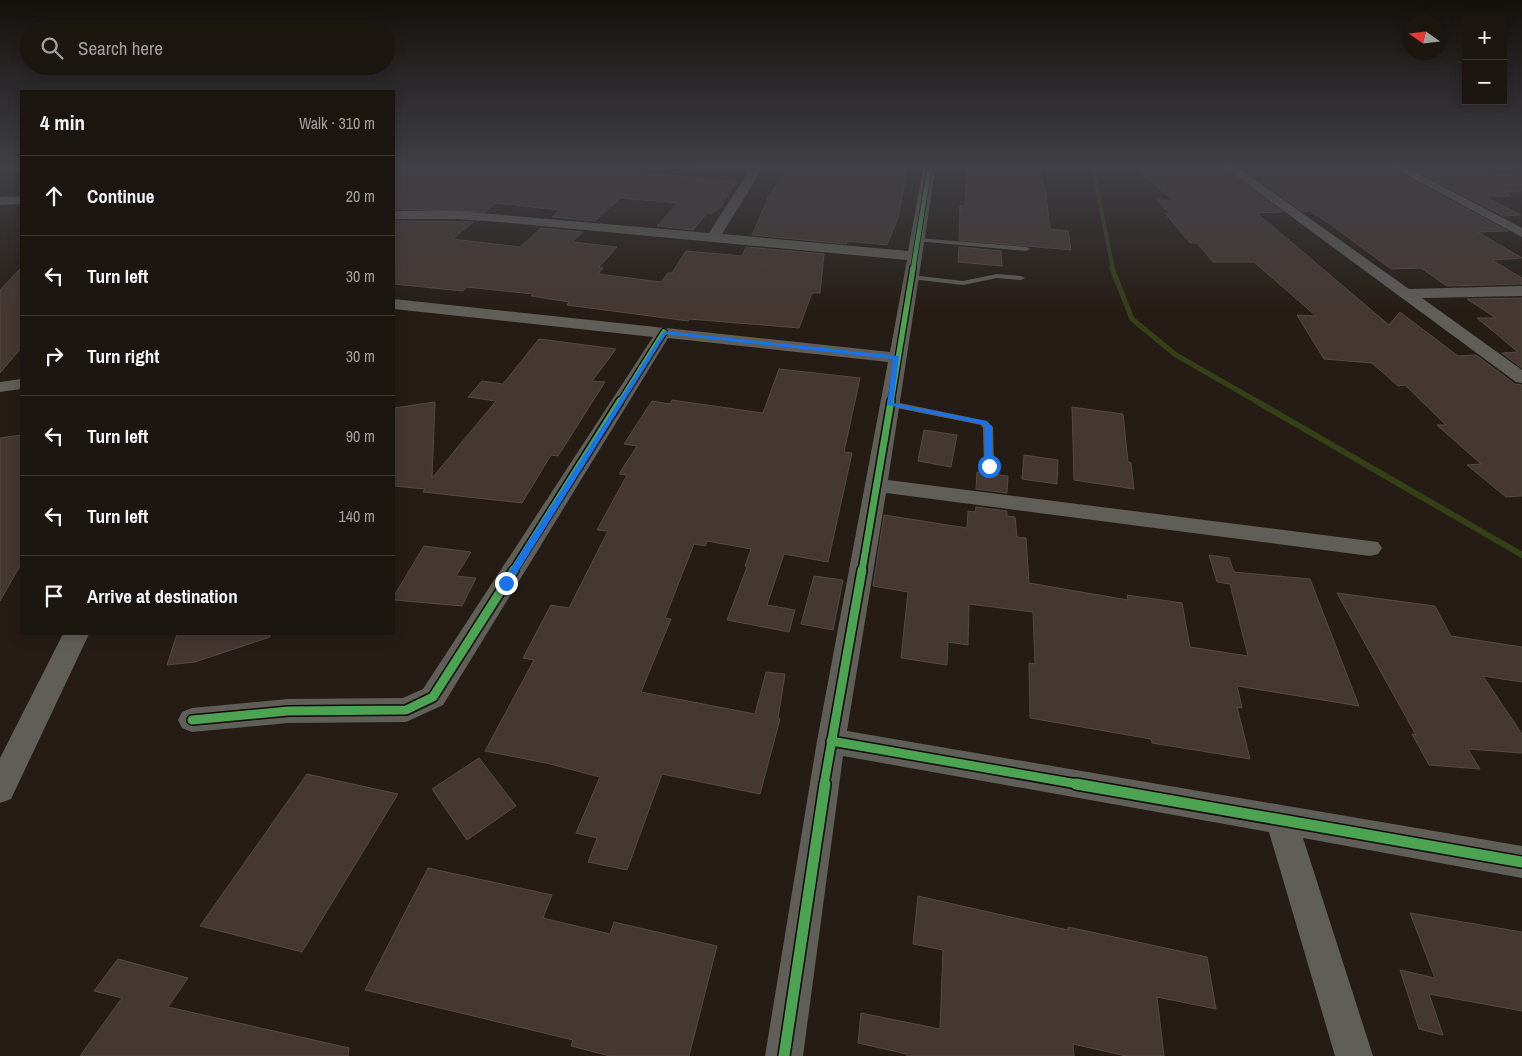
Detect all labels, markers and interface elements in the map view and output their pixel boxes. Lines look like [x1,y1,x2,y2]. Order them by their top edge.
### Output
north arrow [1402,15,1447,60]
map controls [1462,15,1507,105]
button: + [1462,15,1507,60]
search box [20,20,395,75]
icon: search [38,34,66,62]
text: Search here [78,35,163,61]
button: − [1462,60,1507,105]
text: 4 min [40,108,85,137]
text: Walk · 310 m [299,112,375,134]
icon: ahead [40,182,68,210]
text: Continue [87,183,155,209]
text: 20 m [346,185,375,207]
icon: left [40,262,68,290]
text: Turn left [87,263,148,289]
text: 30 m [346,265,375,287]
icon: right [40,342,68,370]
text: Turn right [87,343,159,369]
text: 30 m [346,345,375,367]
icon: left [40,422,68,450]
text: Turn left [87,423,148,449]
text: 90 m [346,425,375,447]
route start [978,455,1001,478]
icon: left [40,502,68,530]
text: Turn left [87,503,148,529]
text: 140 m [339,505,375,527]
route end [495,572,518,595]
icon: arrive [40,582,68,610]
text: Arrive at destination [87,583,238,609]

